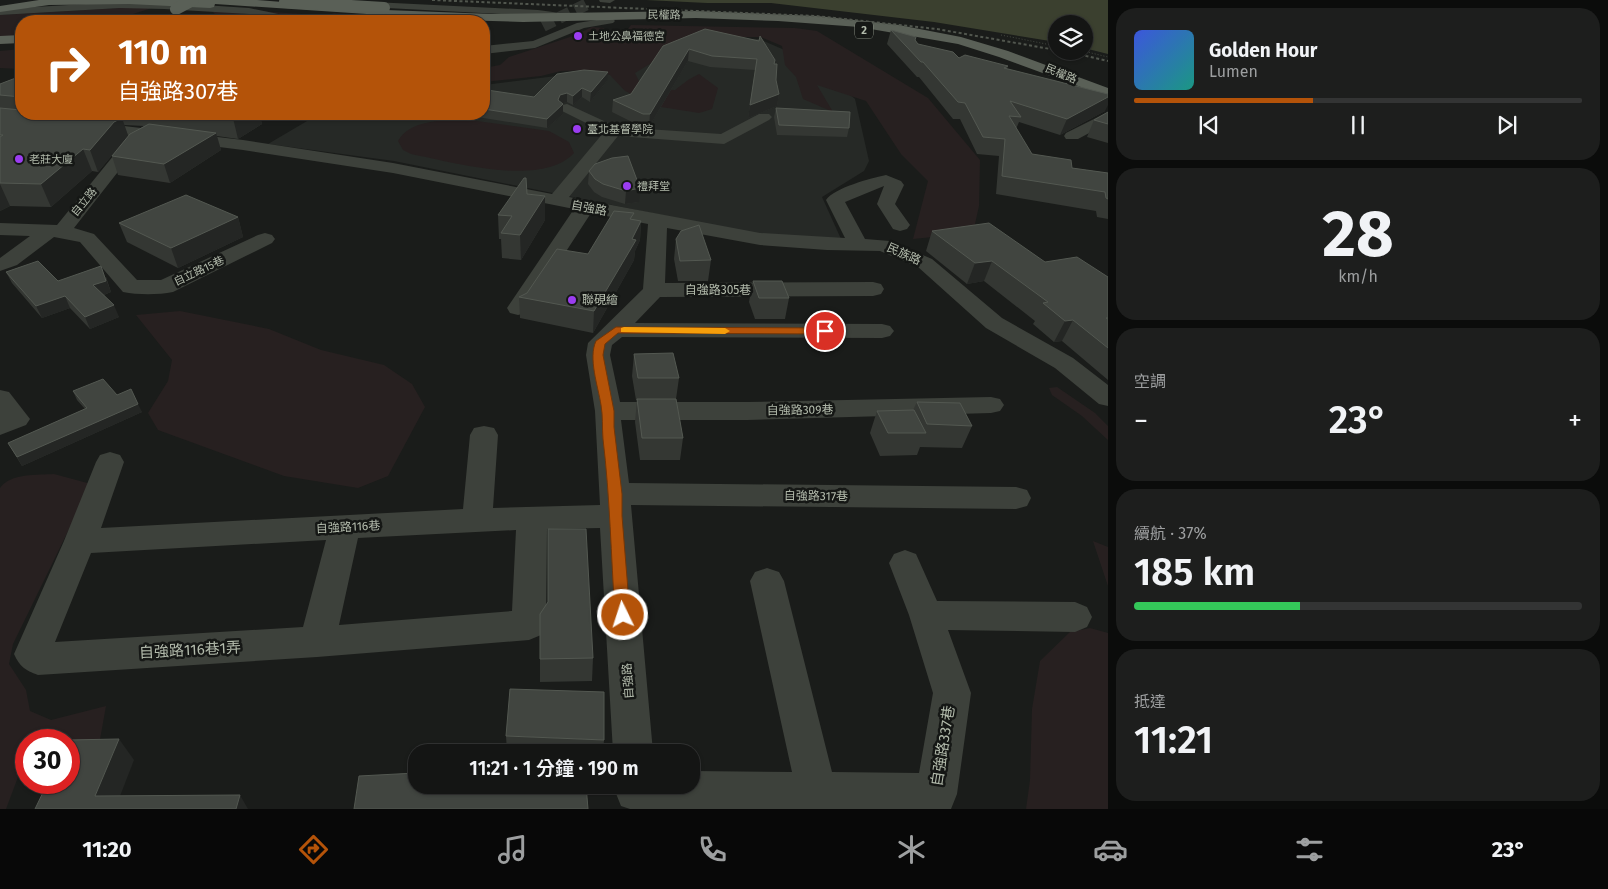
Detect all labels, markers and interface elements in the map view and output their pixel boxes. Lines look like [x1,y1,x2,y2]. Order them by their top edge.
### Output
street label: 民權路 [647,8,681,22]
map controls [1048,15,1093,60]
button: layers [1048,15,1093,60]
road number: 2 [855,22,873,38]
marker: 土地公鼻福德宮 [572,30,584,42]
place label: 土地公鼻福德宮 [588,30,665,43]
text: 110 m [118,31,208,73]
icon: right [35,35,100,100]
text: Golden Hour [1209,39,1318,62]
street label: 民權路 [1043,62,1079,86]
text: Lumen [1209,62,1258,81]
text: 自強路307巷 [118,78,239,105]
icon: previous [1195,111,1223,139]
icon: pause [1344,111,1372,139]
icon: next [1493,111,1521,139]
marker: 臺北基督學院 [571,123,583,135]
place label: 臺北基督學院 [587,123,653,136]
marker: 老莊大廈 [13,153,25,165]
place label: 老莊大廈 [29,153,73,166]
marker: 禮拜堂 [621,180,633,192]
place label: 禮拜堂 [637,180,670,193]
street label: 自立路 [69,185,99,219]
text: 28 [1322,195,1394,273]
street label: 自強路 [570,198,608,218]
street label: 民族路 [885,240,923,268]
street label: 自立路15巷 [172,254,226,288]
text: km/h [1338,267,1378,286]
street label: 自強路305巷 [685,283,751,297]
place label: 聯硯繪 [582,293,618,307]
marker: 聯硯繪 [566,294,578,306]
pin [804,310,846,352]
icon: arrive [811,317,839,345]
text: 空調 [1134,372,1166,391]
text: 23° [1329,397,1387,443]
street label: 自強路309巷 [766,402,834,418]
text: − [1134,404,1148,437]
text: + [1568,404,1582,437]
street label: 自強路317巷 [784,488,848,504]
street label: 自強路116巷 [315,518,381,536]
text: 續航 · 37% [1134,524,1207,543]
text: 185 km [1134,549,1255,595]
position arrow [596,588,648,640]
street label: 自強路116巷1弄 [138,638,242,662]
street label: 自強路 [620,663,636,699]
text: 抵達 [1134,692,1166,711]
street label: 自強路337巷 [928,704,958,788]
text: 11:21 [1134,717,1213,763]
speed limit sign: 30 [15,729,80,794]
text: 11:21 · 1 分鐘 · 190 m [469,757,639,780]
icon: directions [296,832,331,867]
icon: music [495,832,530,867]
icon: phone [695,832,730,867]
icon: climate [894,832,929,867]
icon: car [1093,832,1128,867]
icon: filters [1292,832,1327,867]
text: 11:20 [82,836,132,863]
text: 23° [1492,836,1526,863]

